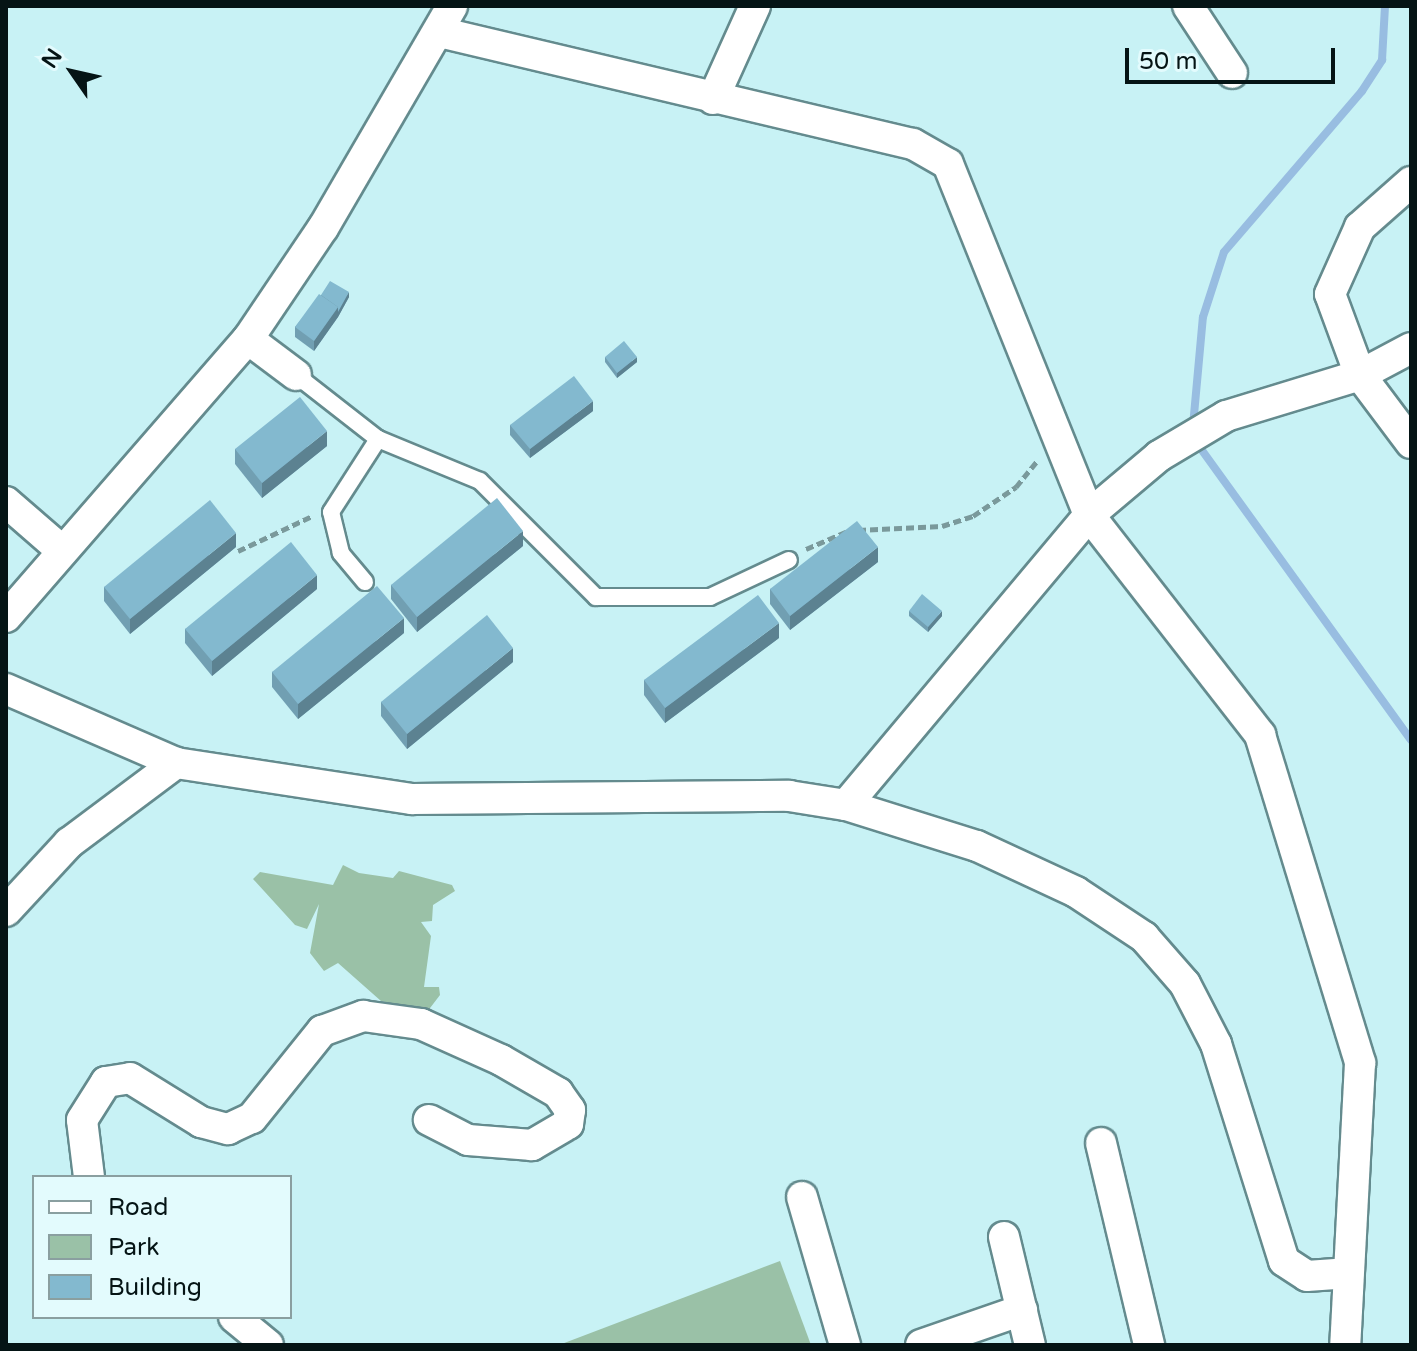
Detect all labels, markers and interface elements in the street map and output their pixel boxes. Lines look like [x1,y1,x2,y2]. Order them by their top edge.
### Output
north arrow [32,32,112,112]
scale bar [1129,32,1339,82]
text: N [36,44,68,73]
text: 50 m [1139,47,1197,76]
legend [32,1175,292,1319]
text: Road [108,1193,168,1222]
text: Park [108,1233,159,1262]
text: Building [108,1273,202,1302]

